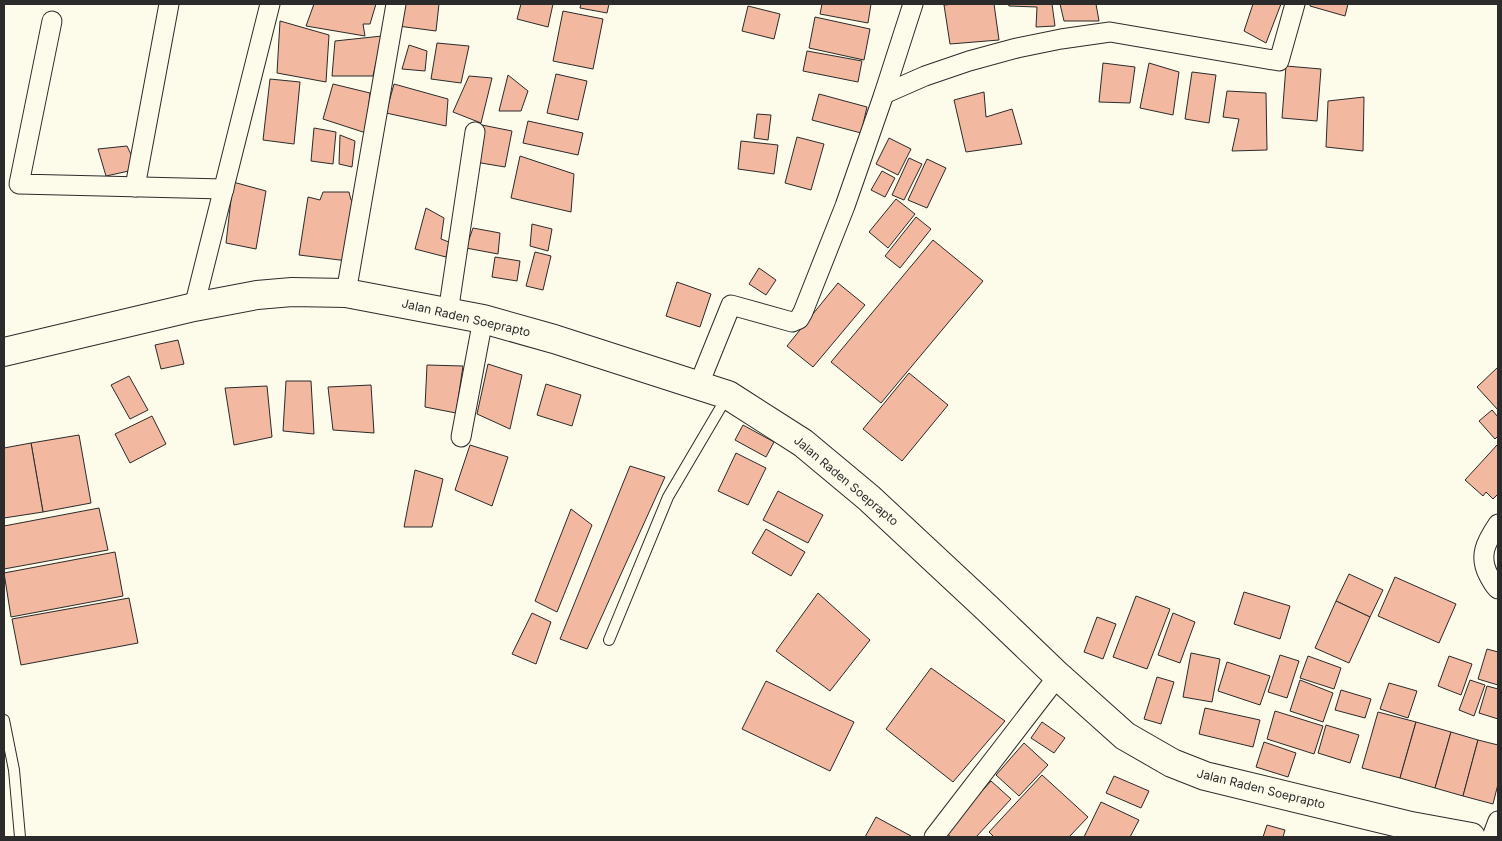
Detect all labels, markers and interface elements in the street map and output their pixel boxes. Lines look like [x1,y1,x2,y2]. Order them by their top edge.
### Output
street label: Jalan Raden Soeprapto [400,295,532,340]
street label: Jalan Raden Soeprapto [791,433,902,529]
street label: Jalan Raden Soeprapto [1195,765,1327,812]

